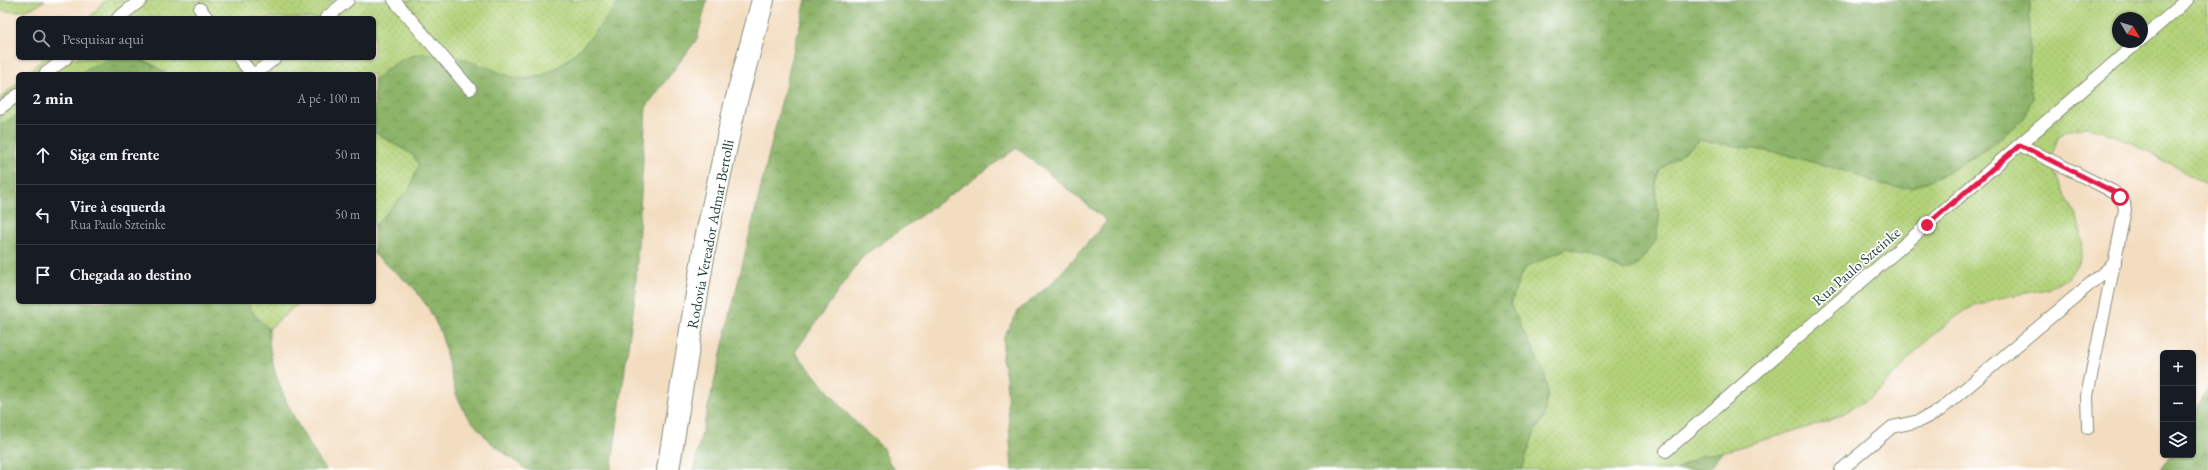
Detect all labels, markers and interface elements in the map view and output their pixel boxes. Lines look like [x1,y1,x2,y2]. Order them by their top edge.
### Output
north arrow [2112,12,2148,48]
search box [16,16,376,60]
icon: search [30,27,52,49]
text: Pesquisar aqui [62,29,144,48]
text: 2 min [32,87,73,109]
text: A pé · 100 m [297,90,360,107]
street label: Rodovia Vereador Admar Bertolli [682,137,738,330]
icon: ahead [32,144,54,166]
text: Siga em frente [70,145,159,164]
text: 50 m [335,146,360,163]
route start [2111,188,2129,206]
text: Vire à esquerda [70,197,166,216]
icon: left [32,204,54,226]
text: 50 m [335,206,360,223]
text: Rua Paulo Szteinke [70,216,166,233]
route end [1918,216,1936,234]
street label: Rua Paulo Szteinke [1808,222,1904,309]
icon: arrive [32,264,54,286]
text: Chegada ao destino [70,265,191,284]
map controls [2160,350,2196,458]
button: + [2160,350,2196,386]
button: − [2160,386,2196,422]
button: layers [2160,422,2196,458]

